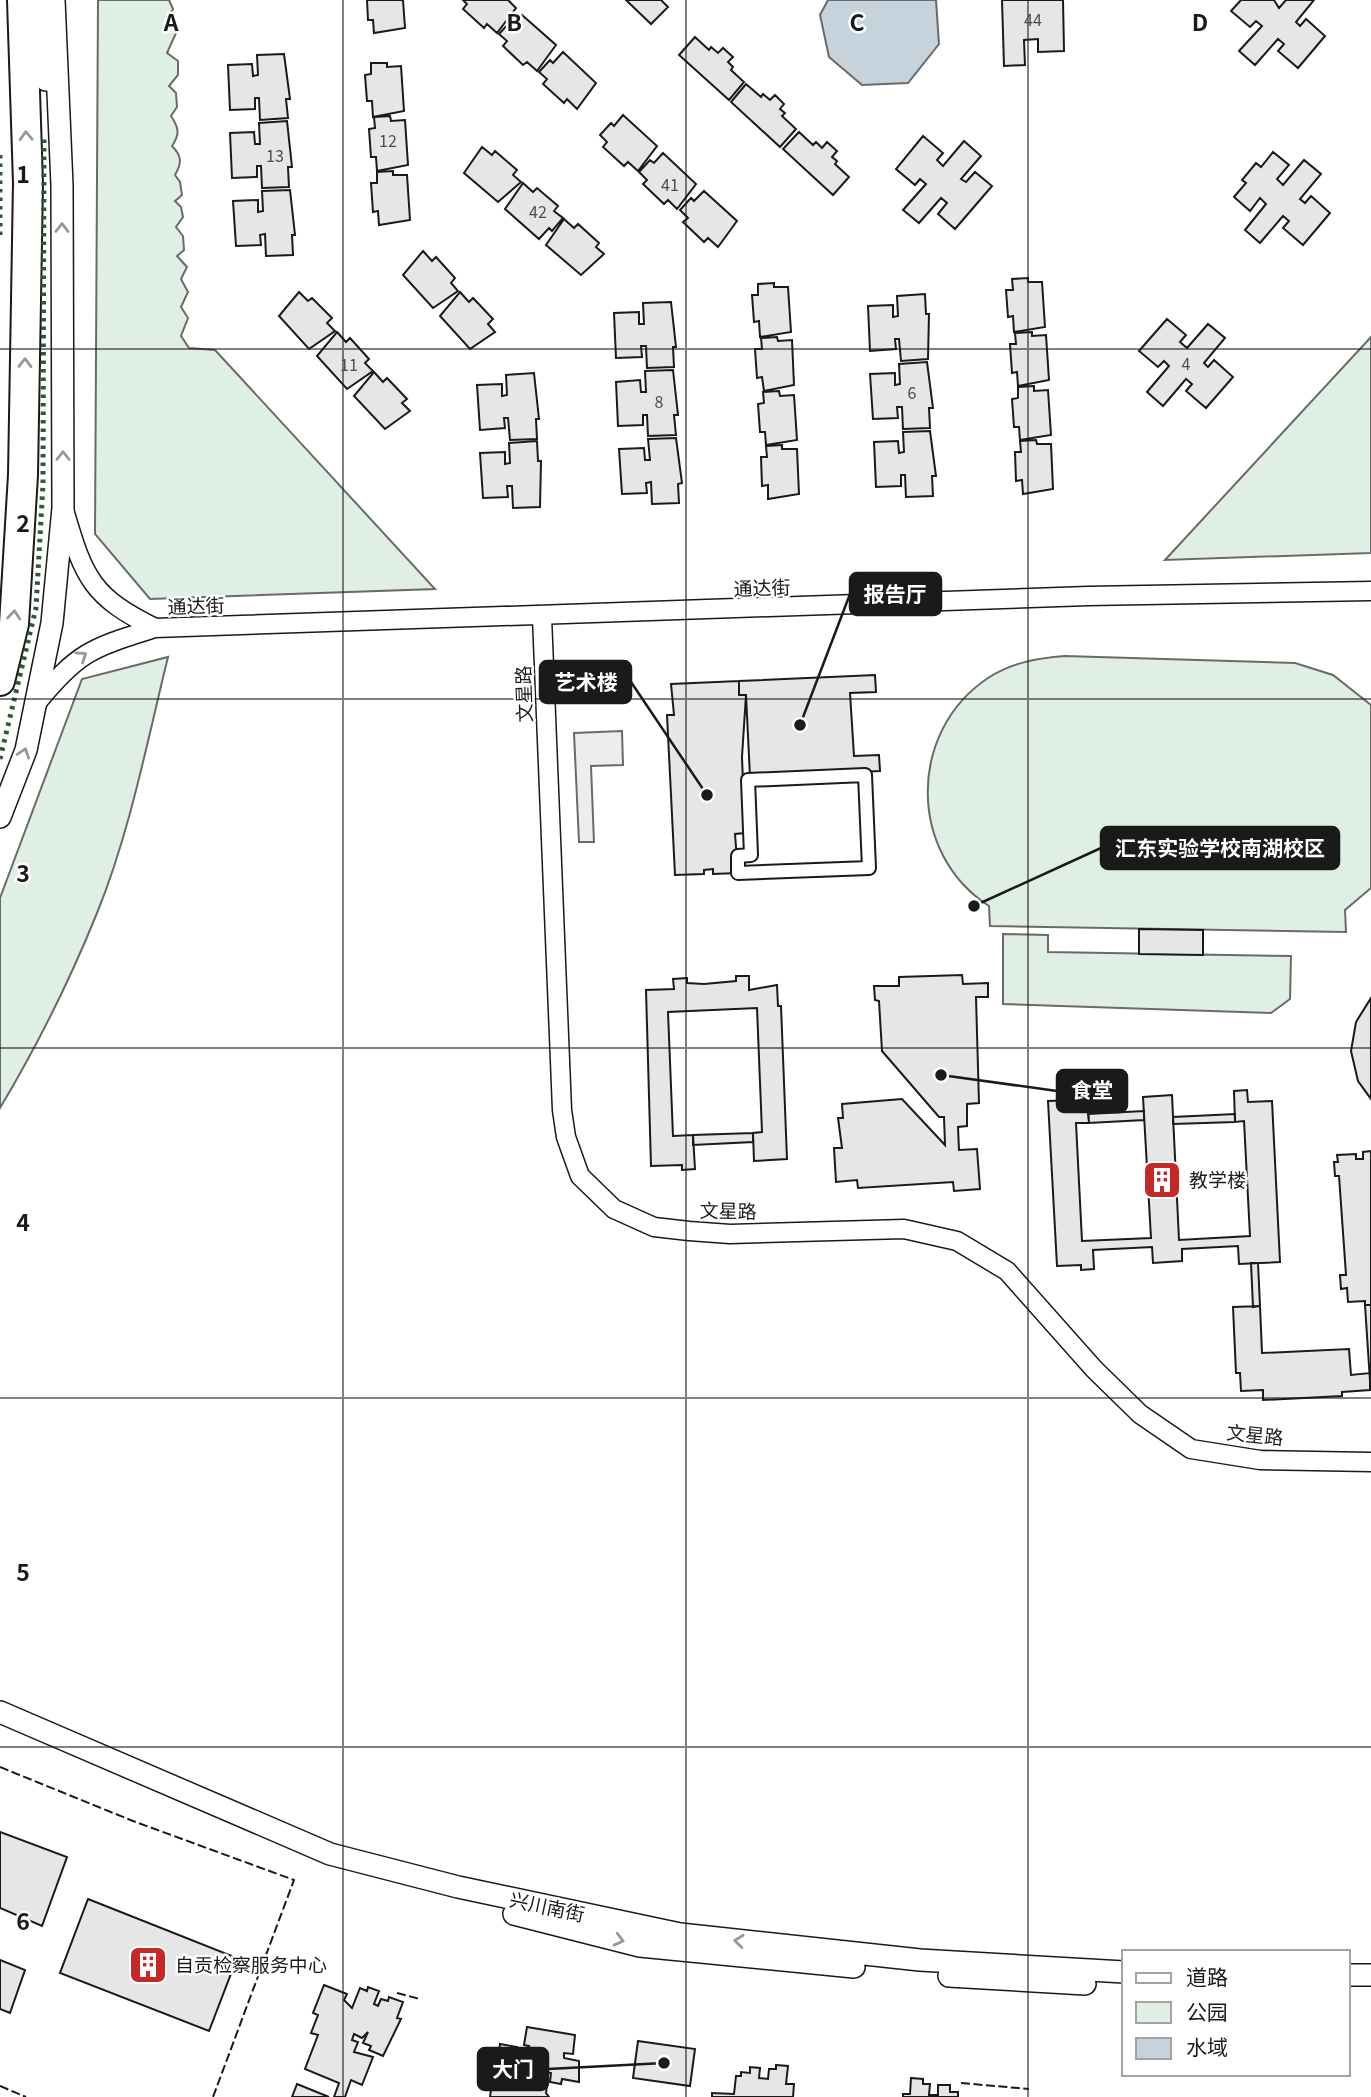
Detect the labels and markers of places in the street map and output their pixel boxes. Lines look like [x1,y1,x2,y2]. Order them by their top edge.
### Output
callout: 报告厅 [850,573,941,615]
callout: 艺术楼 [540,661,631,703]
callout: 汇东实验学校南湖校区 [1101,827,1339,869]
callout: 食堂 [1057,1070,1127,1112]
building icon: 教学楼 [1141,1159,1183,1201]
place label: 教学楼 [1189,1165,1246,1192]
building icon: 自贡检察服务中心 [127,1944,169,1986]
place label: 自贡检察服务中心 [175,1950,327,1977]
callout: 大门 [478,2048,548,2090]

